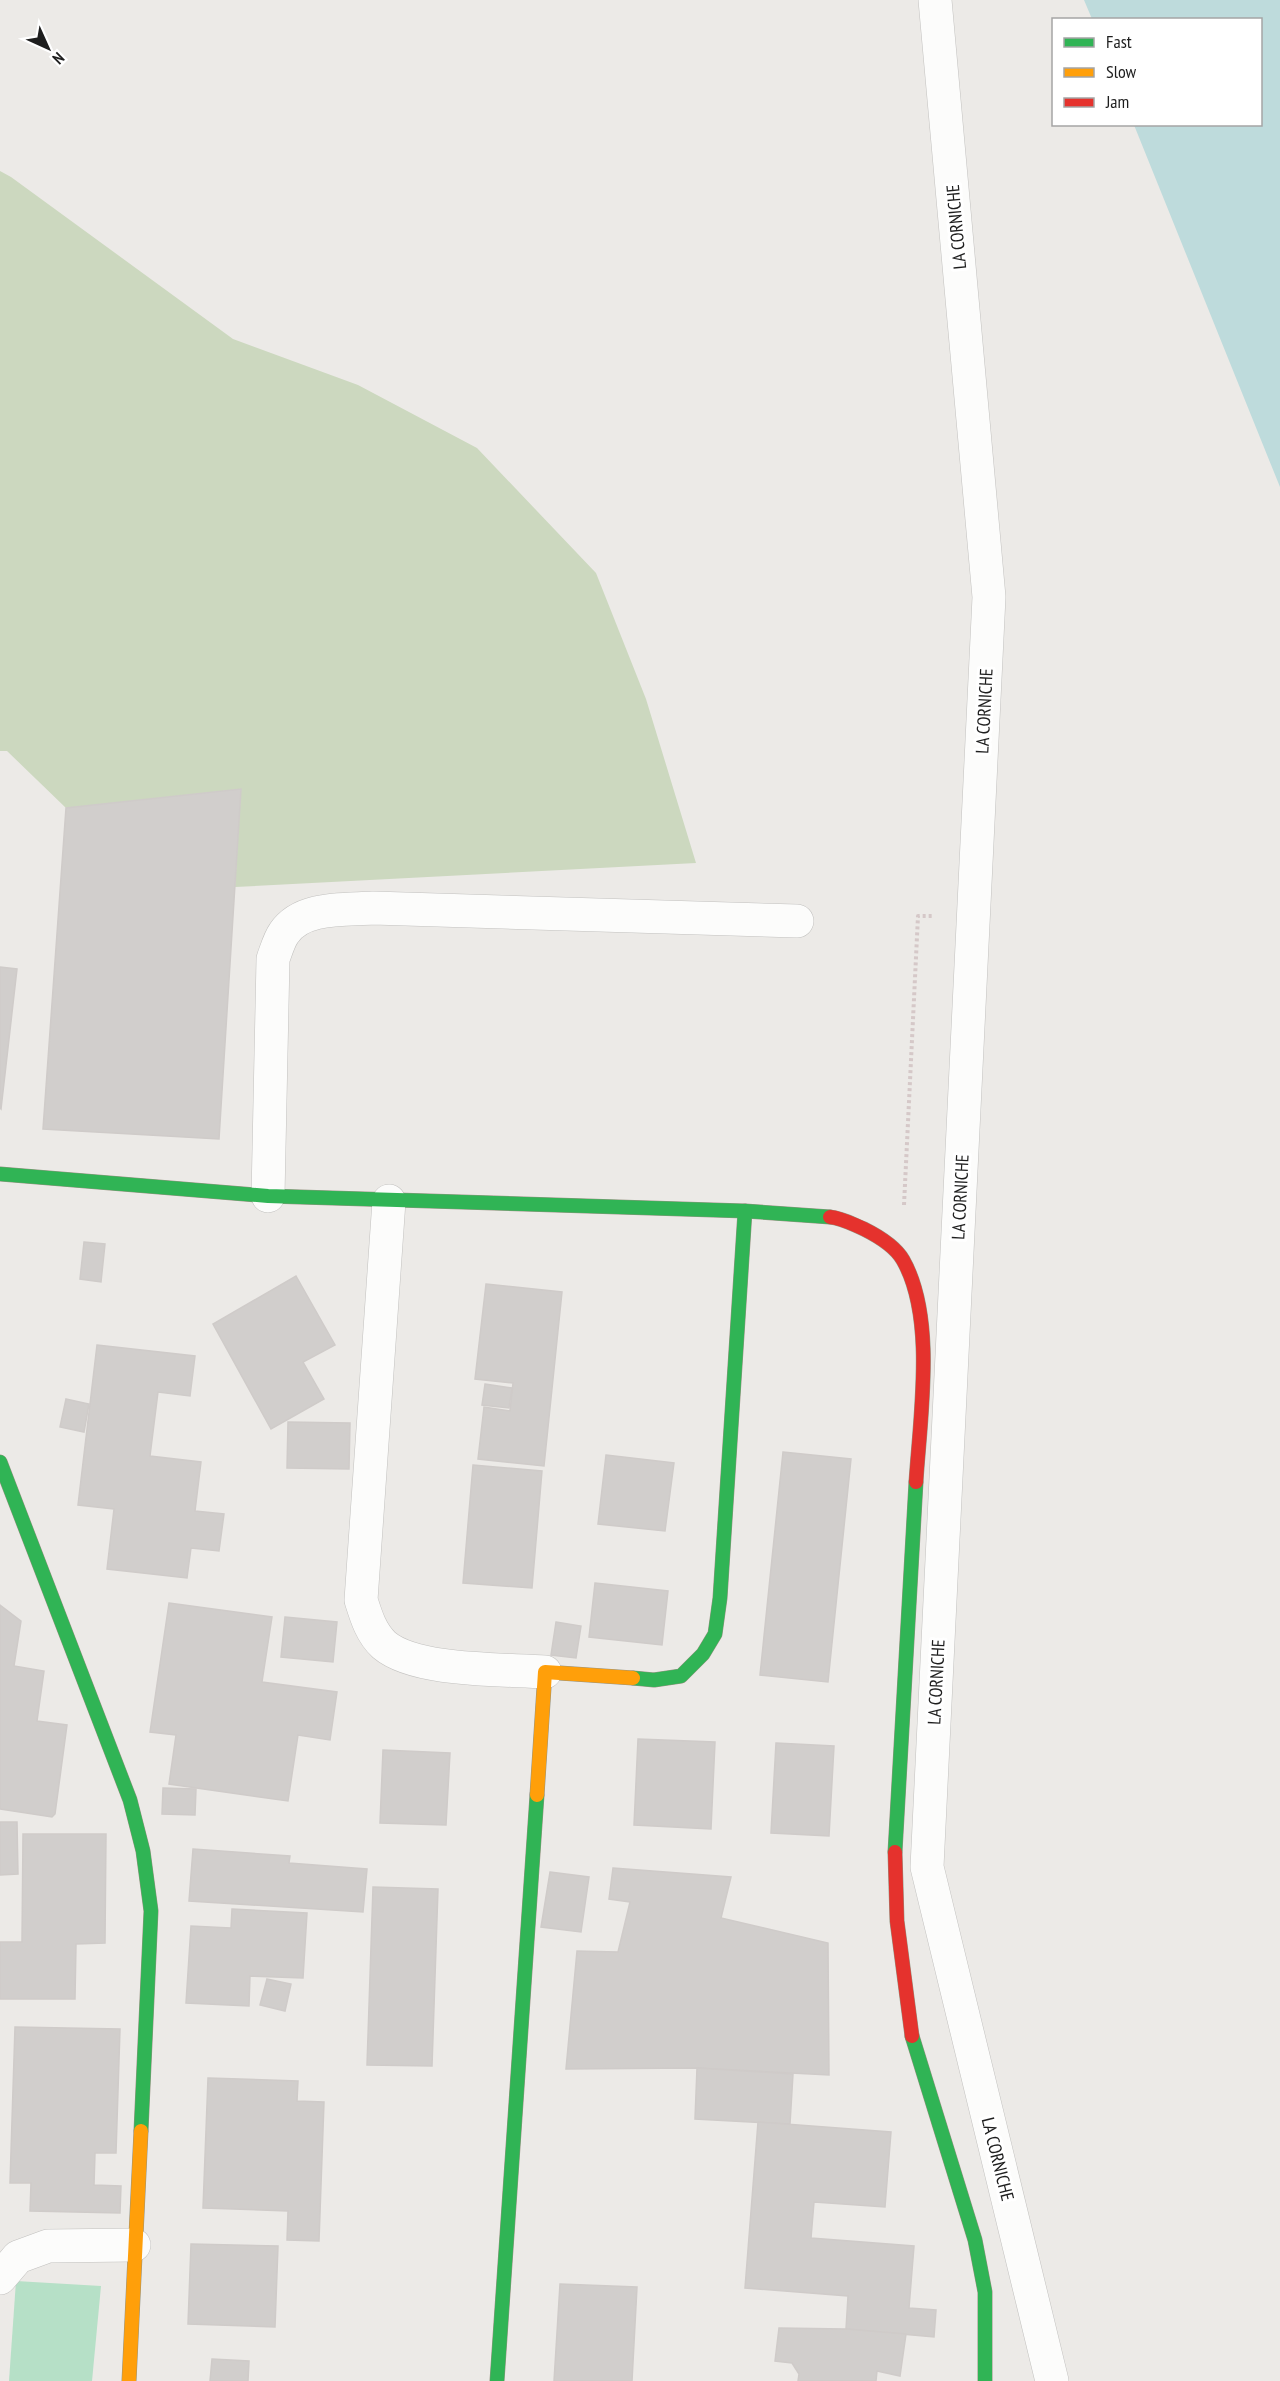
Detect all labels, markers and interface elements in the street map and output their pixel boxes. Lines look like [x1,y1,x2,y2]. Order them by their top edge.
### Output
north arrow [18,18,78,78]
legend [1052,18,1262,126]
text: Fast [1106,30,1132,53]
text: N [48,48,69,69]
text: Slow [1106,60,1137,83]
text: Jam [1105,90,1129,113]
street label: LA CORNICHE [941,184,971,270]
street label: LA CORNICHE [970,668,998,754]
street label: LA CORNICHE [946,1154,974,1240]
street label: LA CORNICHE [922,1639,950,1725]
street label: LA CORNICHE [977,2115,1019,2203]

